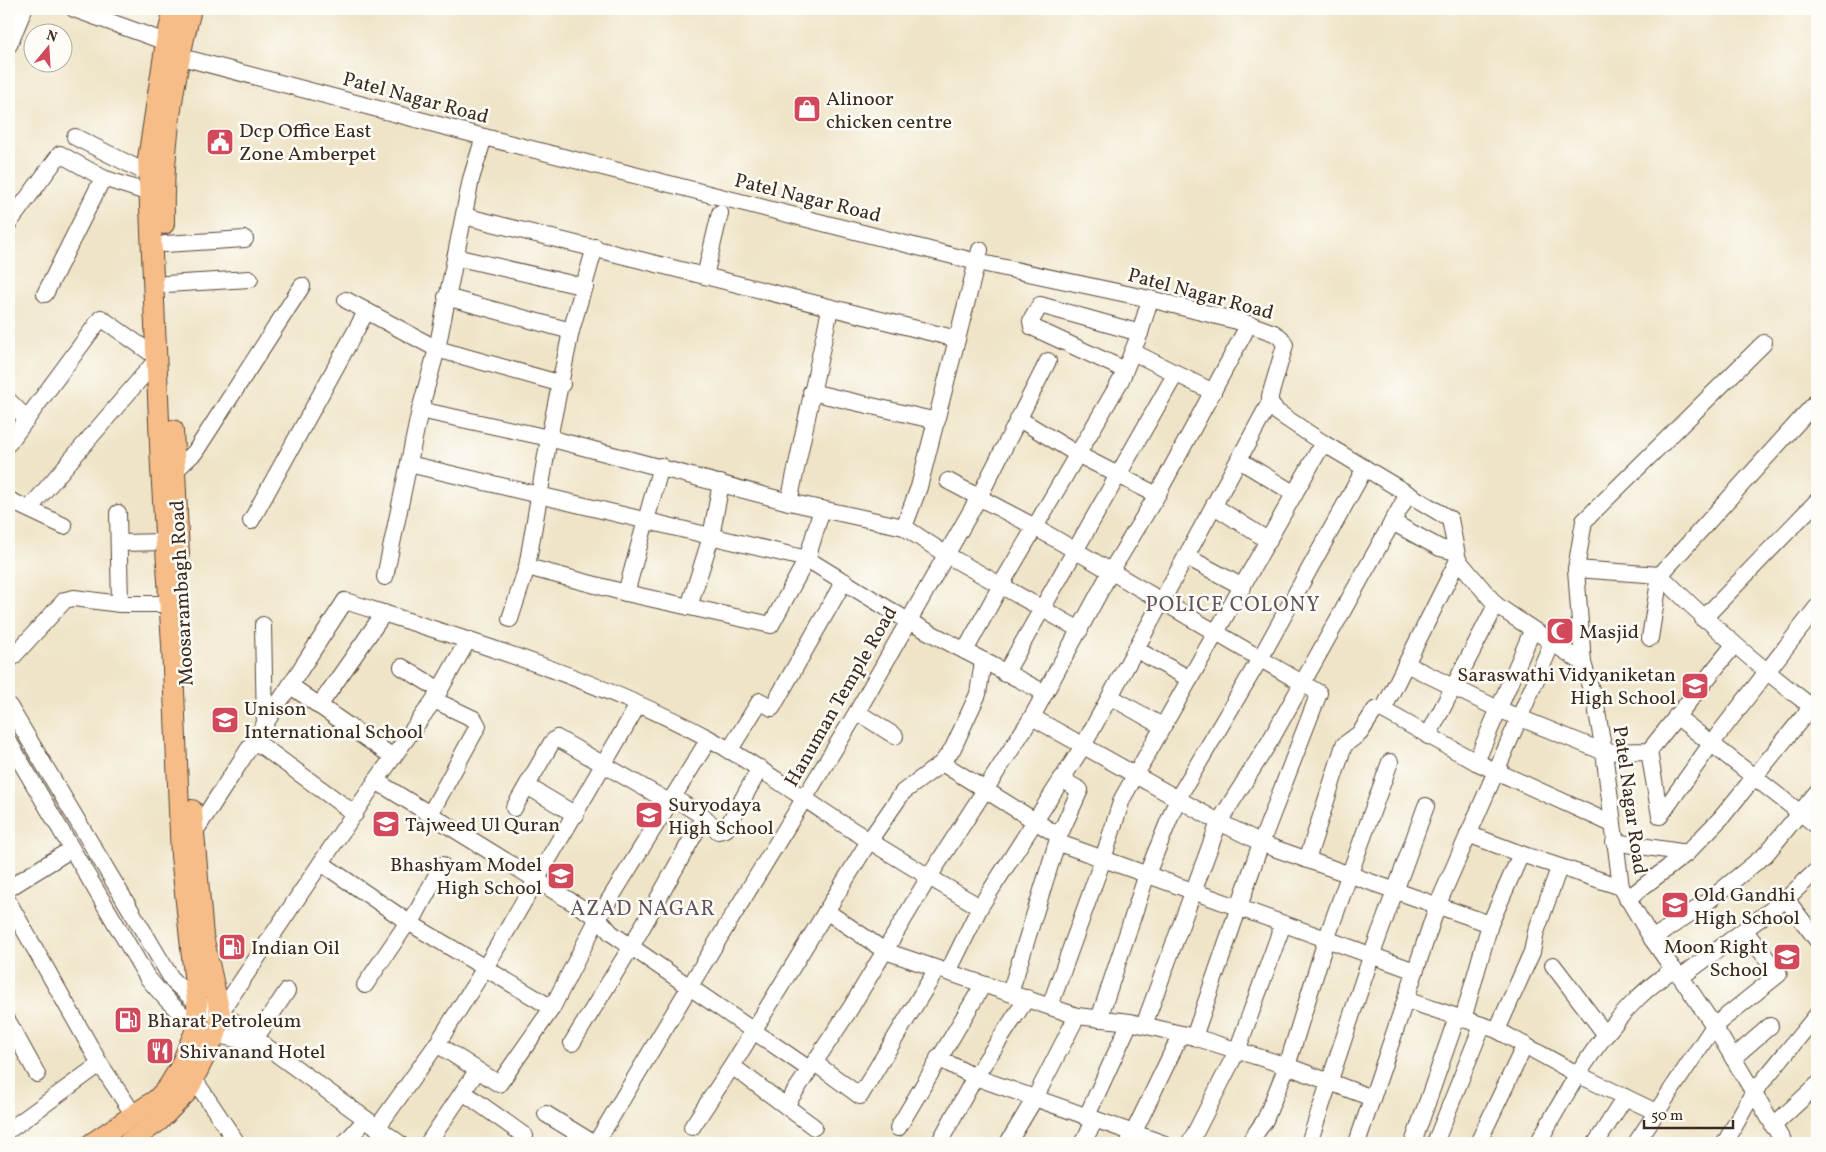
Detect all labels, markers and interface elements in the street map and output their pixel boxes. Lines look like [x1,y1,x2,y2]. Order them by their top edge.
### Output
north arrow [22,22,72,72]
text: N [44,26,59,48]
street label: Patel Nagar Road [339,66,492,132]
place label: Alinoor chicken centre [826,86,952,137]
shop icon: Alinoor chicken centre [792,94,822,124]
place label: Dcp Office East Zone Amberpet [239,118,376,169]
public building icon: Dcp Office East Zone Amberpet [205,127,235,157]
street label: Patel Nagar Road [731,167,884,231]
street label: Patel Nagar Road [1124,262,1277,328]
street label: Moosarambagh Road [164,499,202,687]
district label: POLICE COLONY [1146,591,1320,620]
street label: Hanuman Temple Road [778,601,905,793]
mosque icon: Masjid [1545,616,1575,646]
place label: Masjid [1579,619,1639,647]
place label: Saraswathi Vidyaniketan High School [1457,662,1676,713]
school or university icon: Saraswathi Vidyaniketan High School [1680,671,1710,701]
place label: Unison International School [244,696,423,747]
school or university icon: Unison International School [210,705,240,735]
street label: Patel Nagar Road [1605,724,1653,877]
place label: Suryodaya High School [668,792,774,843]
school or university icon: Suryodaya High School [634,800,664,830]
school or university icon: Tajweed Ul Quran [371,809,401,839]
place label: Tajweed Ul Quran [405,812,560,840]
place label: Bhashyam Model High School [390,852,542,903]
school or university icon: Bhashyam Model High School [546,861,576,891]
place label: Old Gandhi High School [1694,882,1800,933]
school or university icon: Old Gandhi High School [1660,890,1690,920]
district label: AZAD NAGAR [570,895,716,924]
fuel station icon: Indian Oil [217,932,247,962]
place label: Moon Right School [1664,934,1768,985]
place label: Indian Oil [251,935,340,963]
school or university icon: Moon Right School [1772,942,1802,972]
fuel station icon: Bharat Petroleum [113,1005,143,1035]
place label: Bharat Petroleum [147,1008,301,1036]
restaurant icon: Shivanand Hotel [145,1036,175,1066]
place label: Shivanand Hotel [179,1039,326,1067]
scale bar [1644,1097,1732,1129]
text: 50 m [1651,1106,1683,1127]

